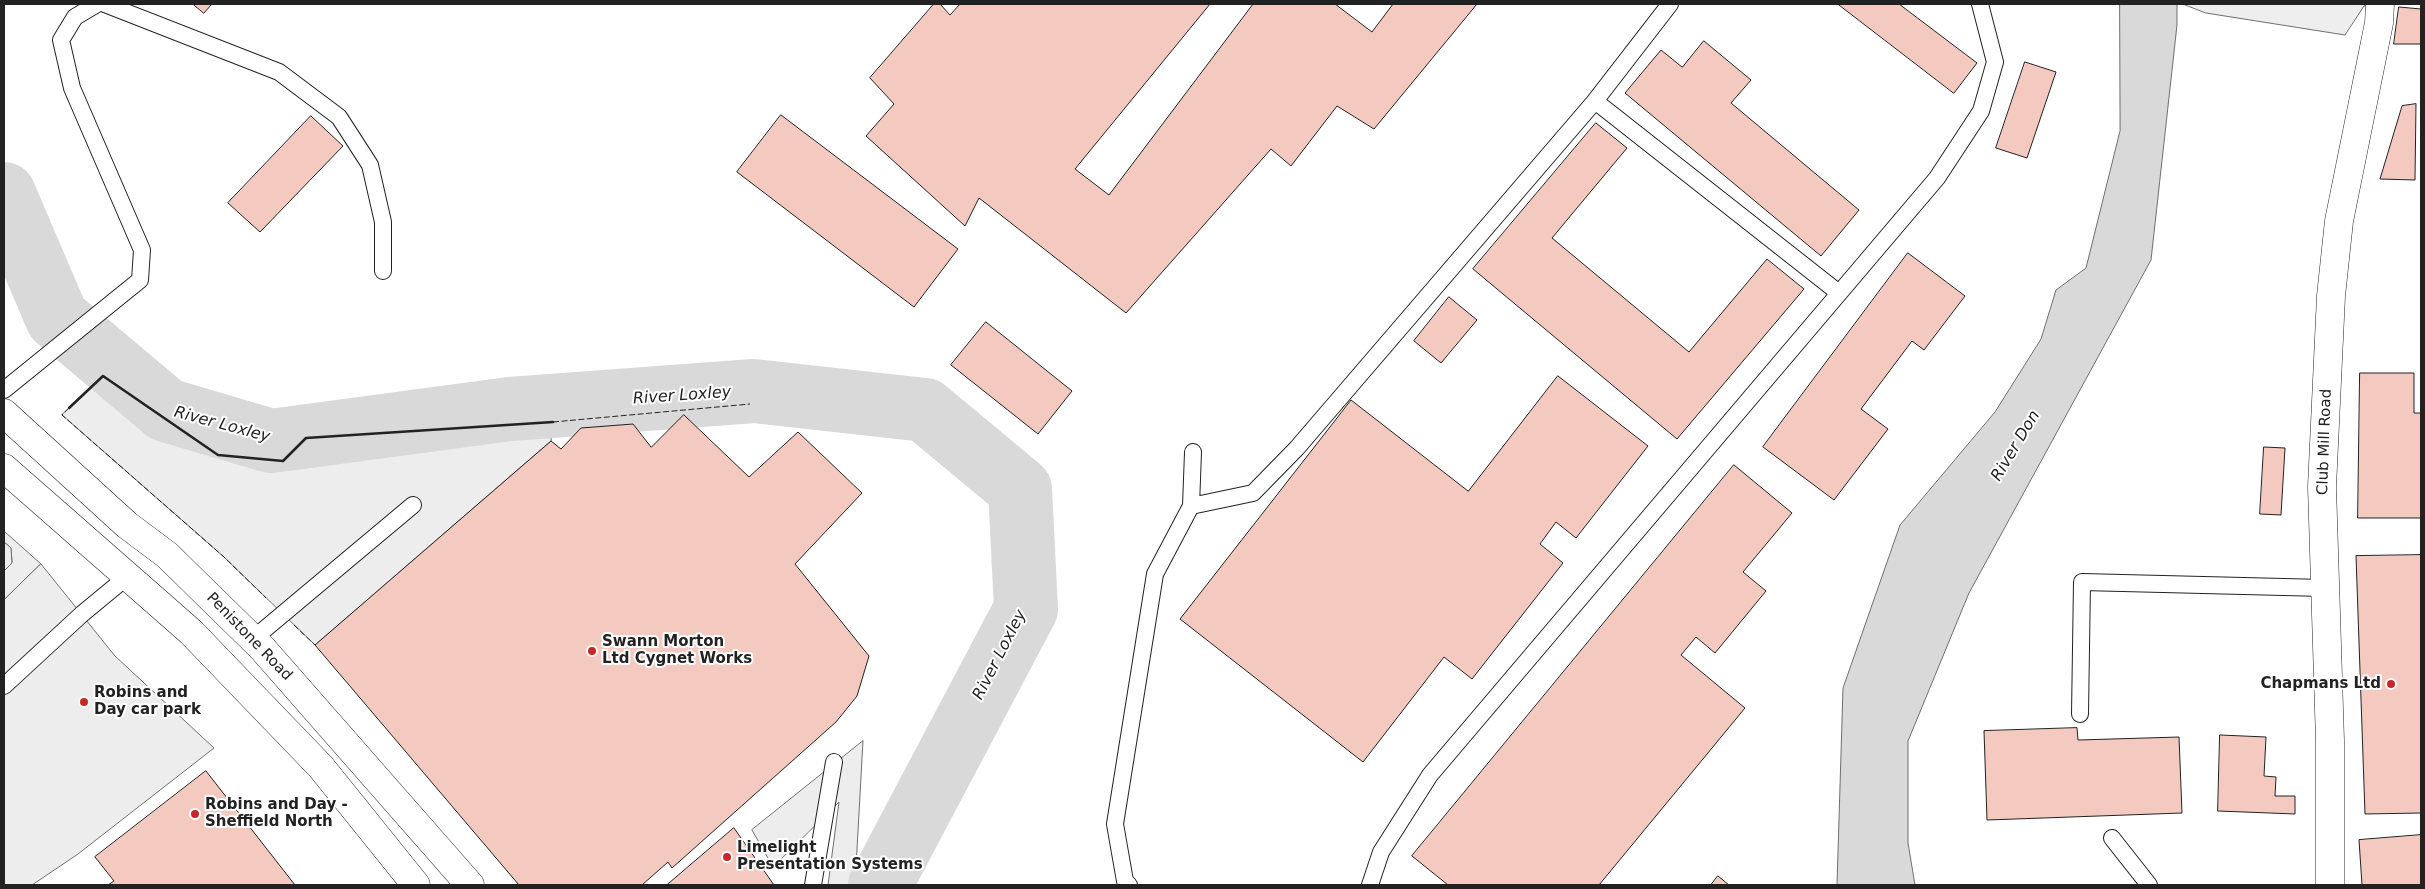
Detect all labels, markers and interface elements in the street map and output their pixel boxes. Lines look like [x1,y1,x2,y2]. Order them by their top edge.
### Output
water label: River Loxley [632,383,732,409]
street label: Club Mill Road [2314,389,2336,495]
water label: River Loxley [172,403,272,447]
water label: River Don [1987,407,2045,485]
street label: Penistone Road [202,589,296,685]
water label: River Loxley [969,607,1031,703]
place label: Swann Morton Ltd Cygnet Works [602,633,752,668]
marker: Swann Morton Ltd Cygnet Works [586,645,598,657]
place label: Chapmans Ltd [2260,675,2381,693]
marker: Chapmans Ltd [2385,678,2397,690]
place label: Robins and Day car park [94,684,201,719]
marker: Robins and Day car park [78,696,90,708]
place label: Robins and Day - Sheffield North [205,796,348,831]
marker: Robins and Day - Sheffield North [189,808,201,820]
place label: Limelight Presentation Systems [737,839,923,874]
marker: Limelight Presentation Systems [721,851,733,863]

